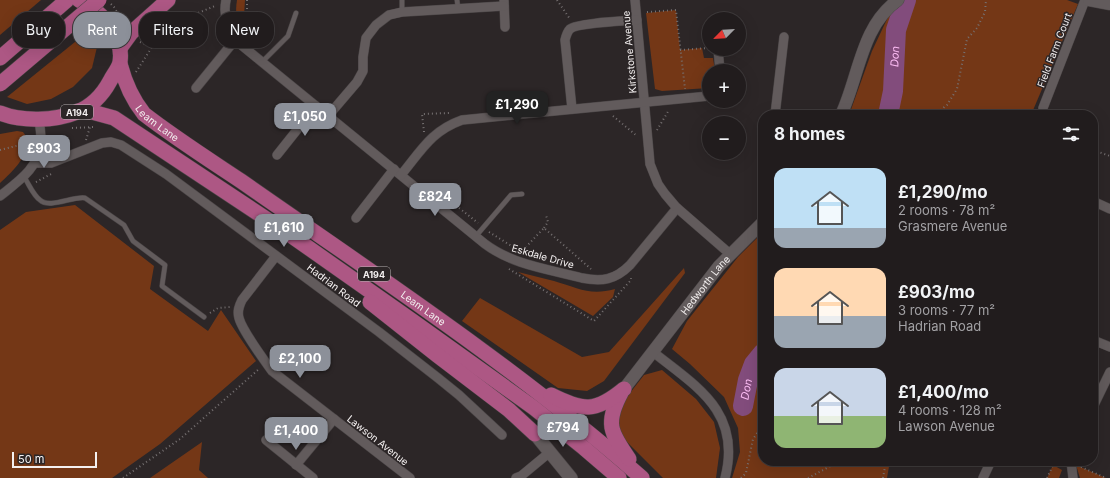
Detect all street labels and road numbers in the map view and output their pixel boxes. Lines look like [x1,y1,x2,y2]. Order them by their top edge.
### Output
street label: Kirkstone Avenue [619,10,639,94]
street label: Field Farm Court [1034,10,1074,89]
street label: Leam Lane [133,103,182,144]
road number: A194 [61,105,93,119]
street label: Eskdale Drive [511,241,576,271]
street label: Hedworth Lane [678,253,732,317]
street label: Hadrian Road [305,261,363,309]
road number: A194 [358,267,390,281]
street label: Leam Lane [399,288,448,328]
street label: Lawson Avenue [345,412,411,468]

